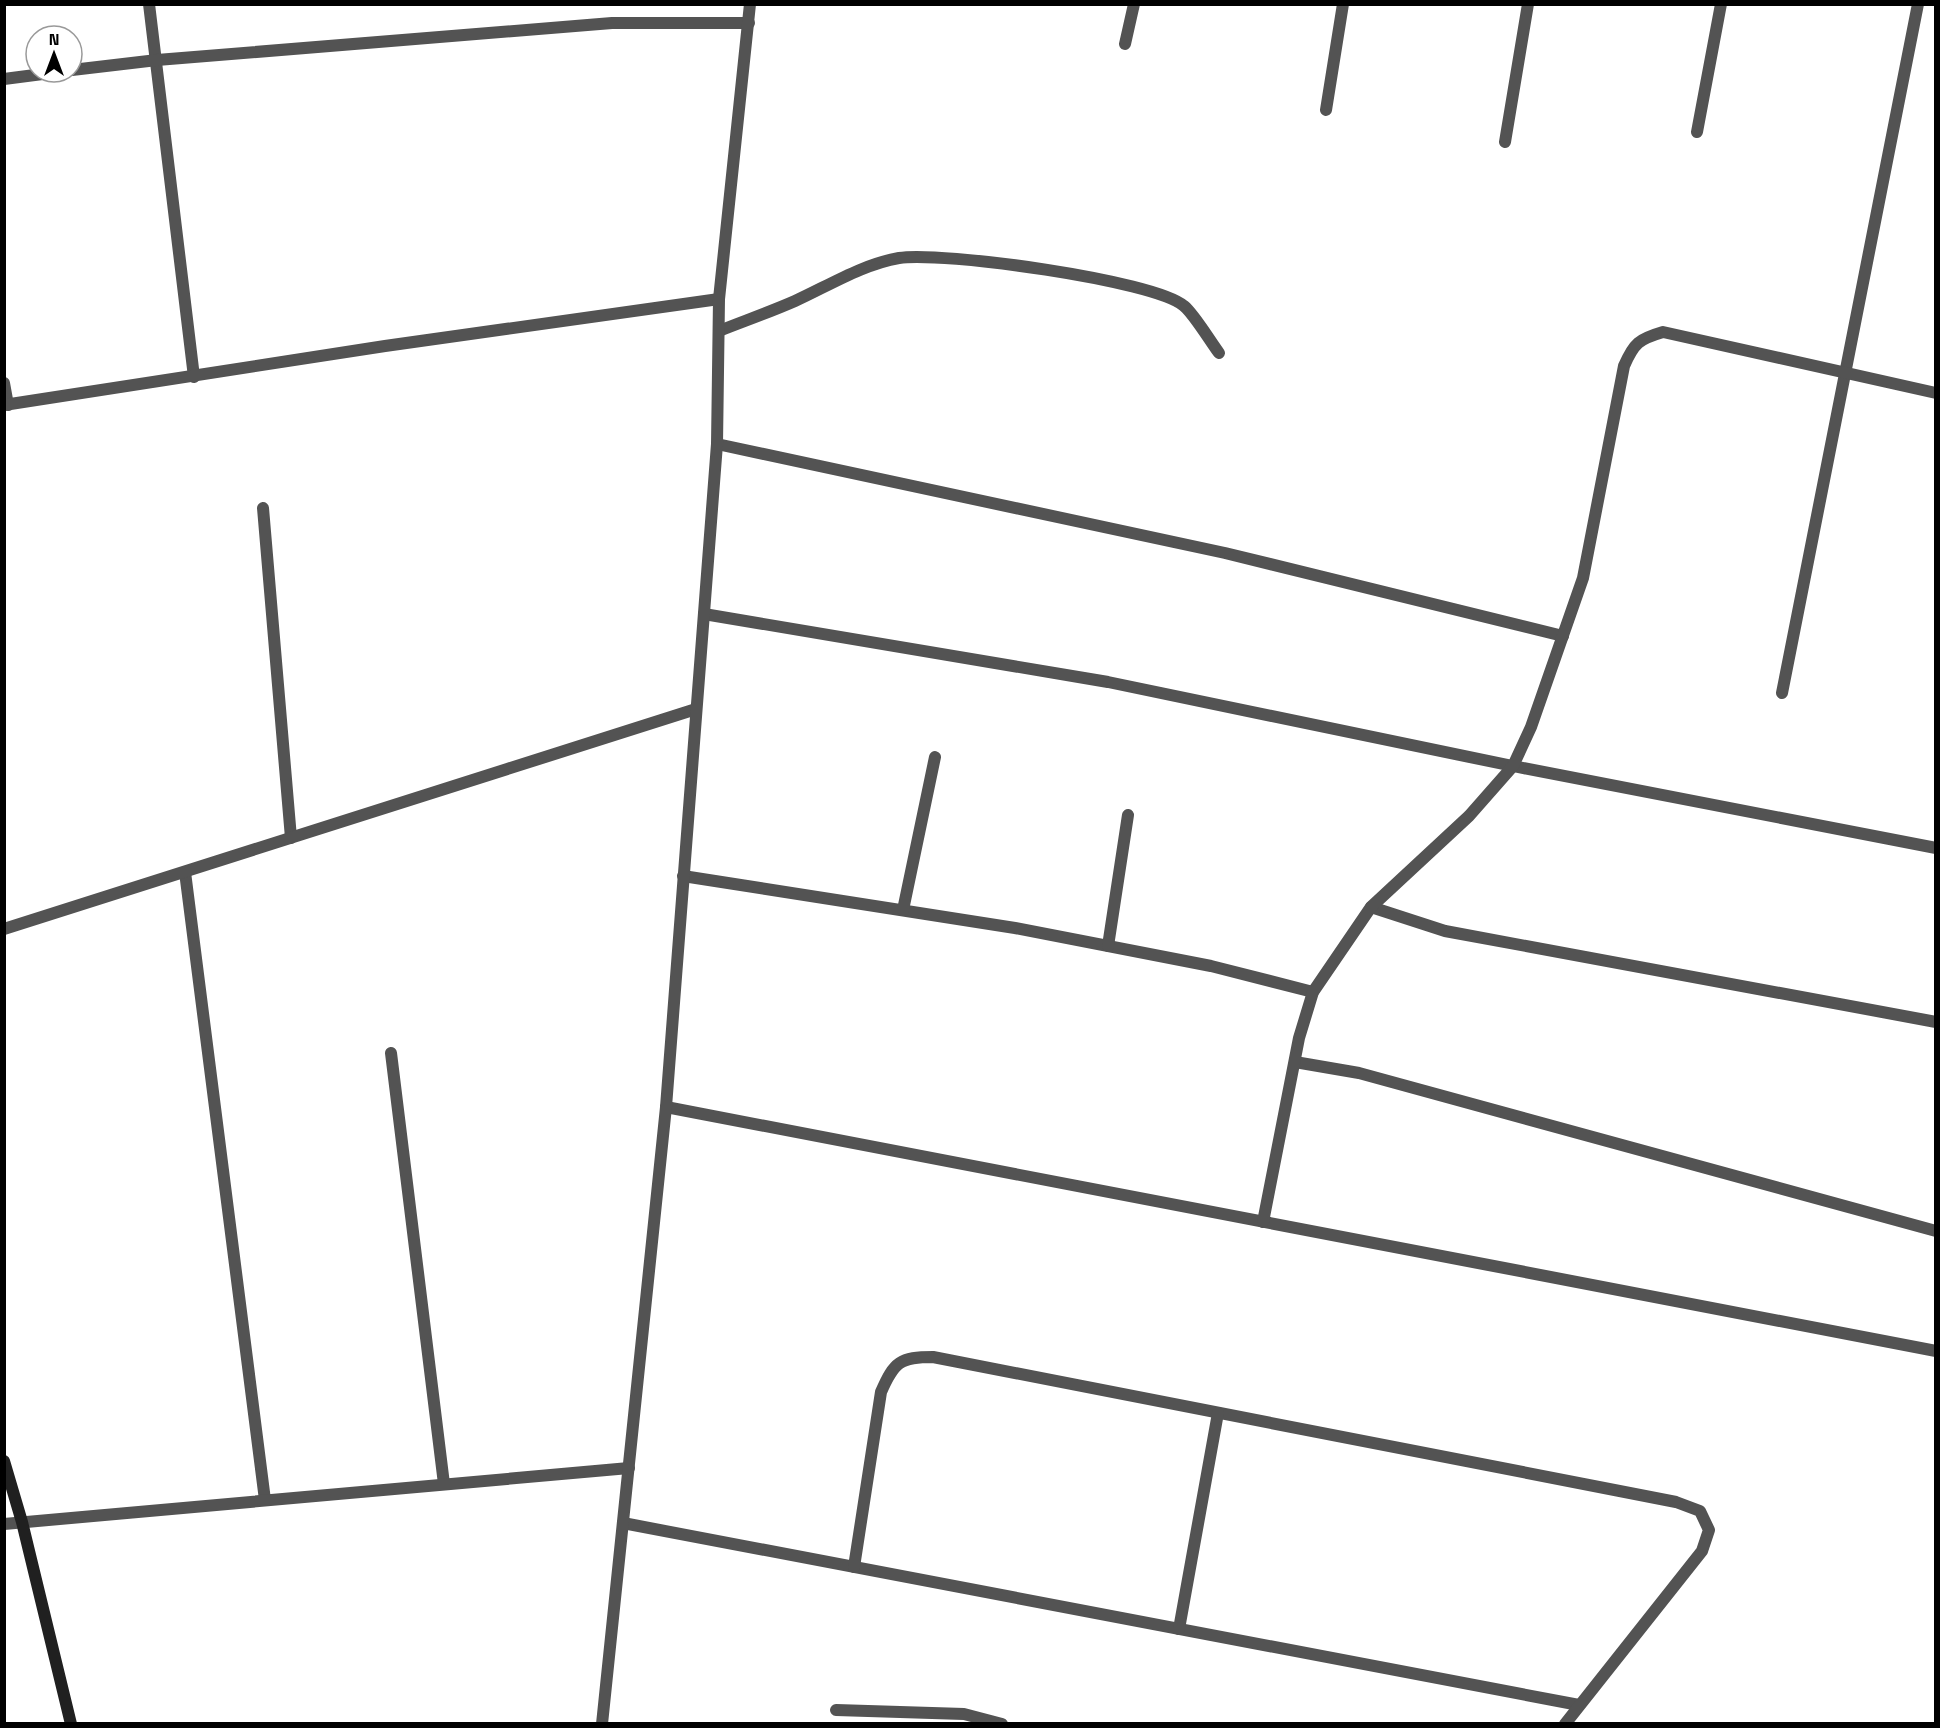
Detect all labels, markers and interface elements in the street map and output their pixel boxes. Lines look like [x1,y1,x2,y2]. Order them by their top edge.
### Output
north arrow [24,24,84,84]
text: N [49,29,59,50]

